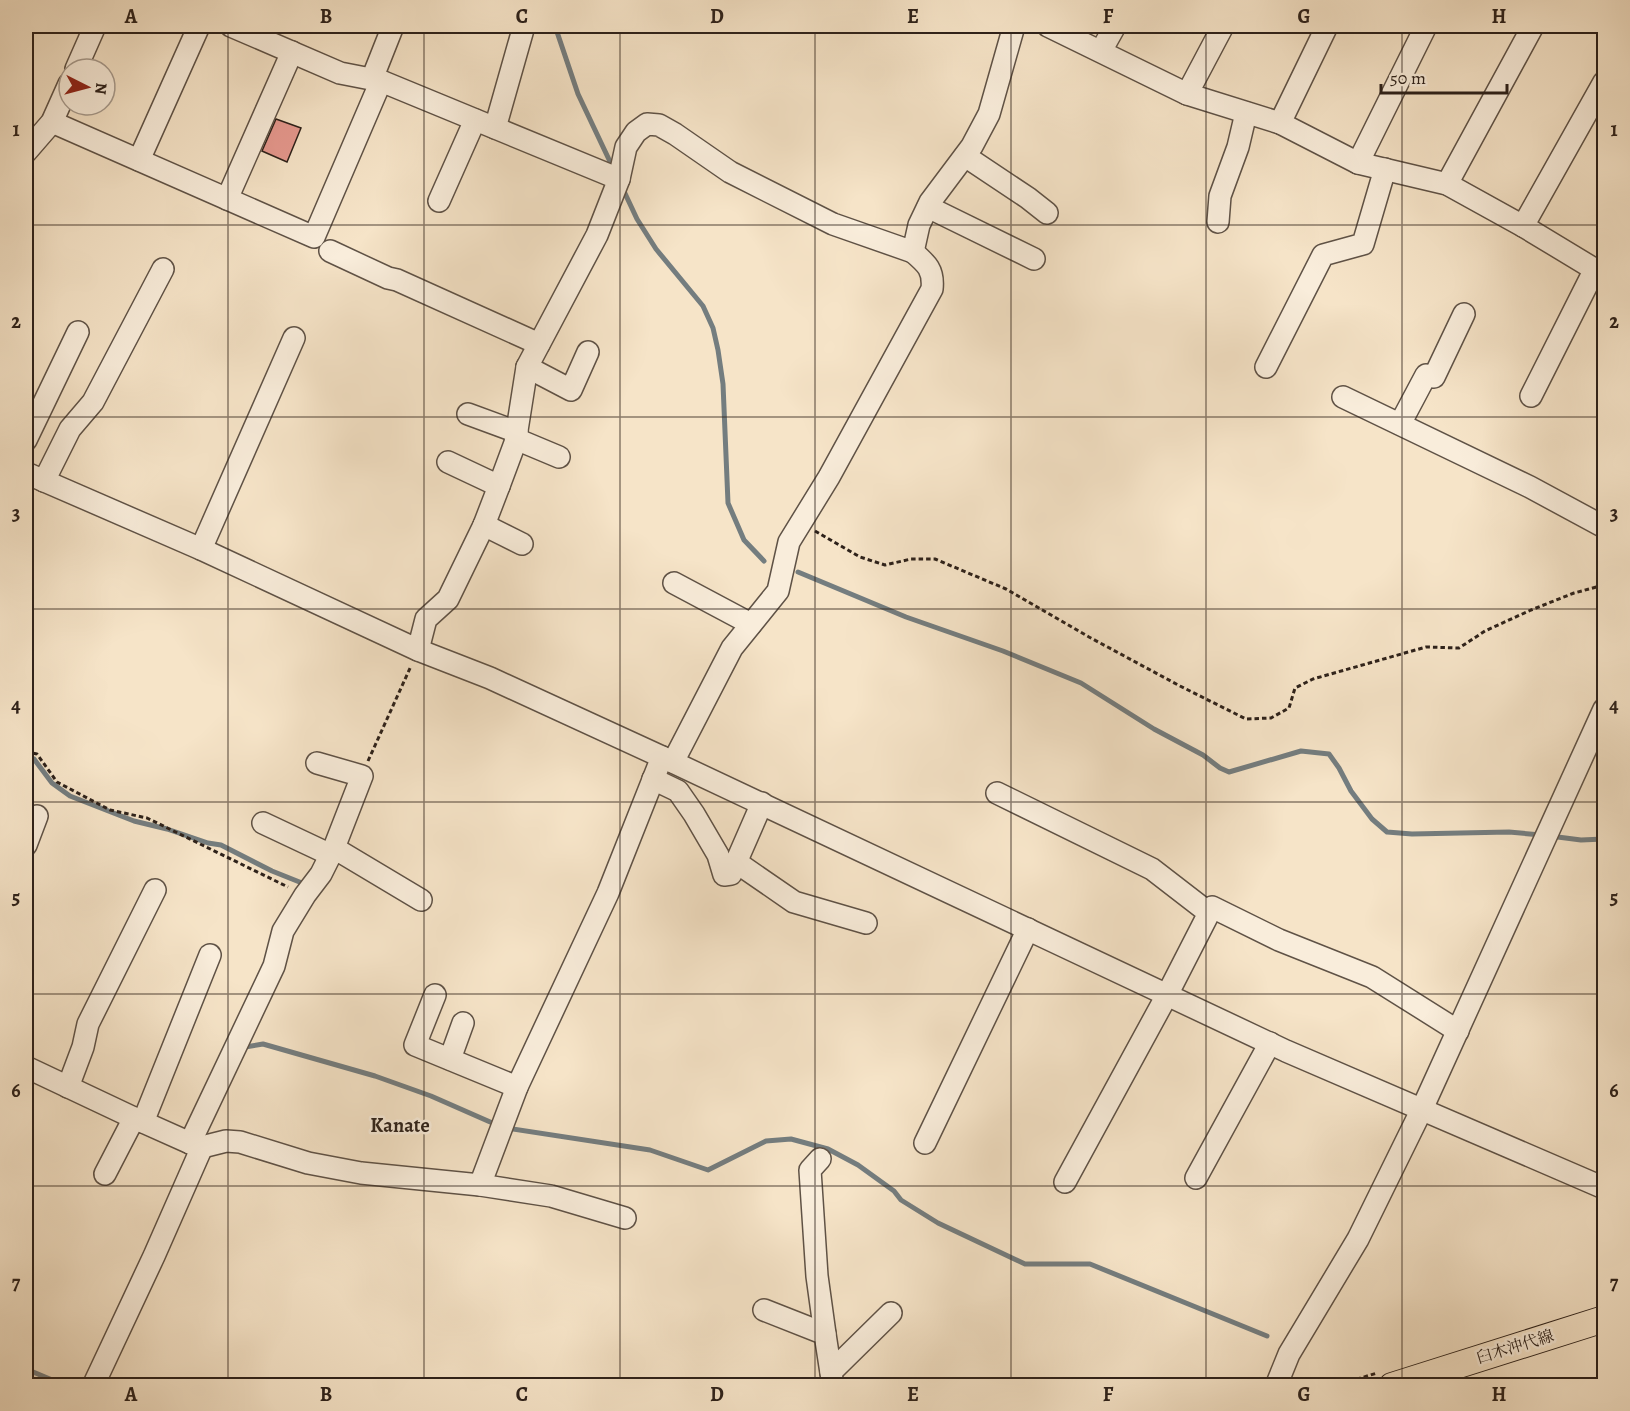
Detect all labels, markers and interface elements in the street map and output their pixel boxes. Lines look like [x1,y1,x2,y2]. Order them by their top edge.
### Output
text: A [124,3,138,30]
text: B [320,3,332,30]
text: C [516,3,528,30]
text: D [710,3,724,30]
text: E [907,3,919,30]
text: F [1103,3,1114,30]
text: G [1297,3,1311,30]
text: H [1492,3,1507,30]
north arrow [57,57,117,117]
scale bar [1381,57,1507,95]
text: 50 m [1390,66,1426,90]
text: N [89,82,112,96]
text: 1 [12,116,20,143]
text: 1 [1610,116,1618,143]
text: 2 [11,308,21,335]
text: 2 [1609,308,1619,335]
text: 3 [12,500,20,527]
text: 3 [1610,500,1618,527]
text: 4 [11,692,21,719]
text: 4 [1609,692,1619,719]
text: 5 [12,884,20,911]
text: 5 [1610,884,1618,911]
text: 6 [11,1077,21,1104]
text: 6 [1609,1077,1619,1104]
district label: Kanate [370,1112,430,1139]
text: 7 [12,1269,21,1296]
text: 7 [1610,1269,1619,1296]
street label: 臼木沖代線 [1474,1325,1556,1369]
text: A [124,1381,138,1408]
text: B [320,1381,332,1408]
text: C [516,1381,528,1408]
text: D [710,1381,724,1408]
text: E [907,1381,919,1408]
text: F [1103,1381,1114,1408]
text: G [1297,1381,1311,1408]
text: H [1492,1381,1507,1408]

